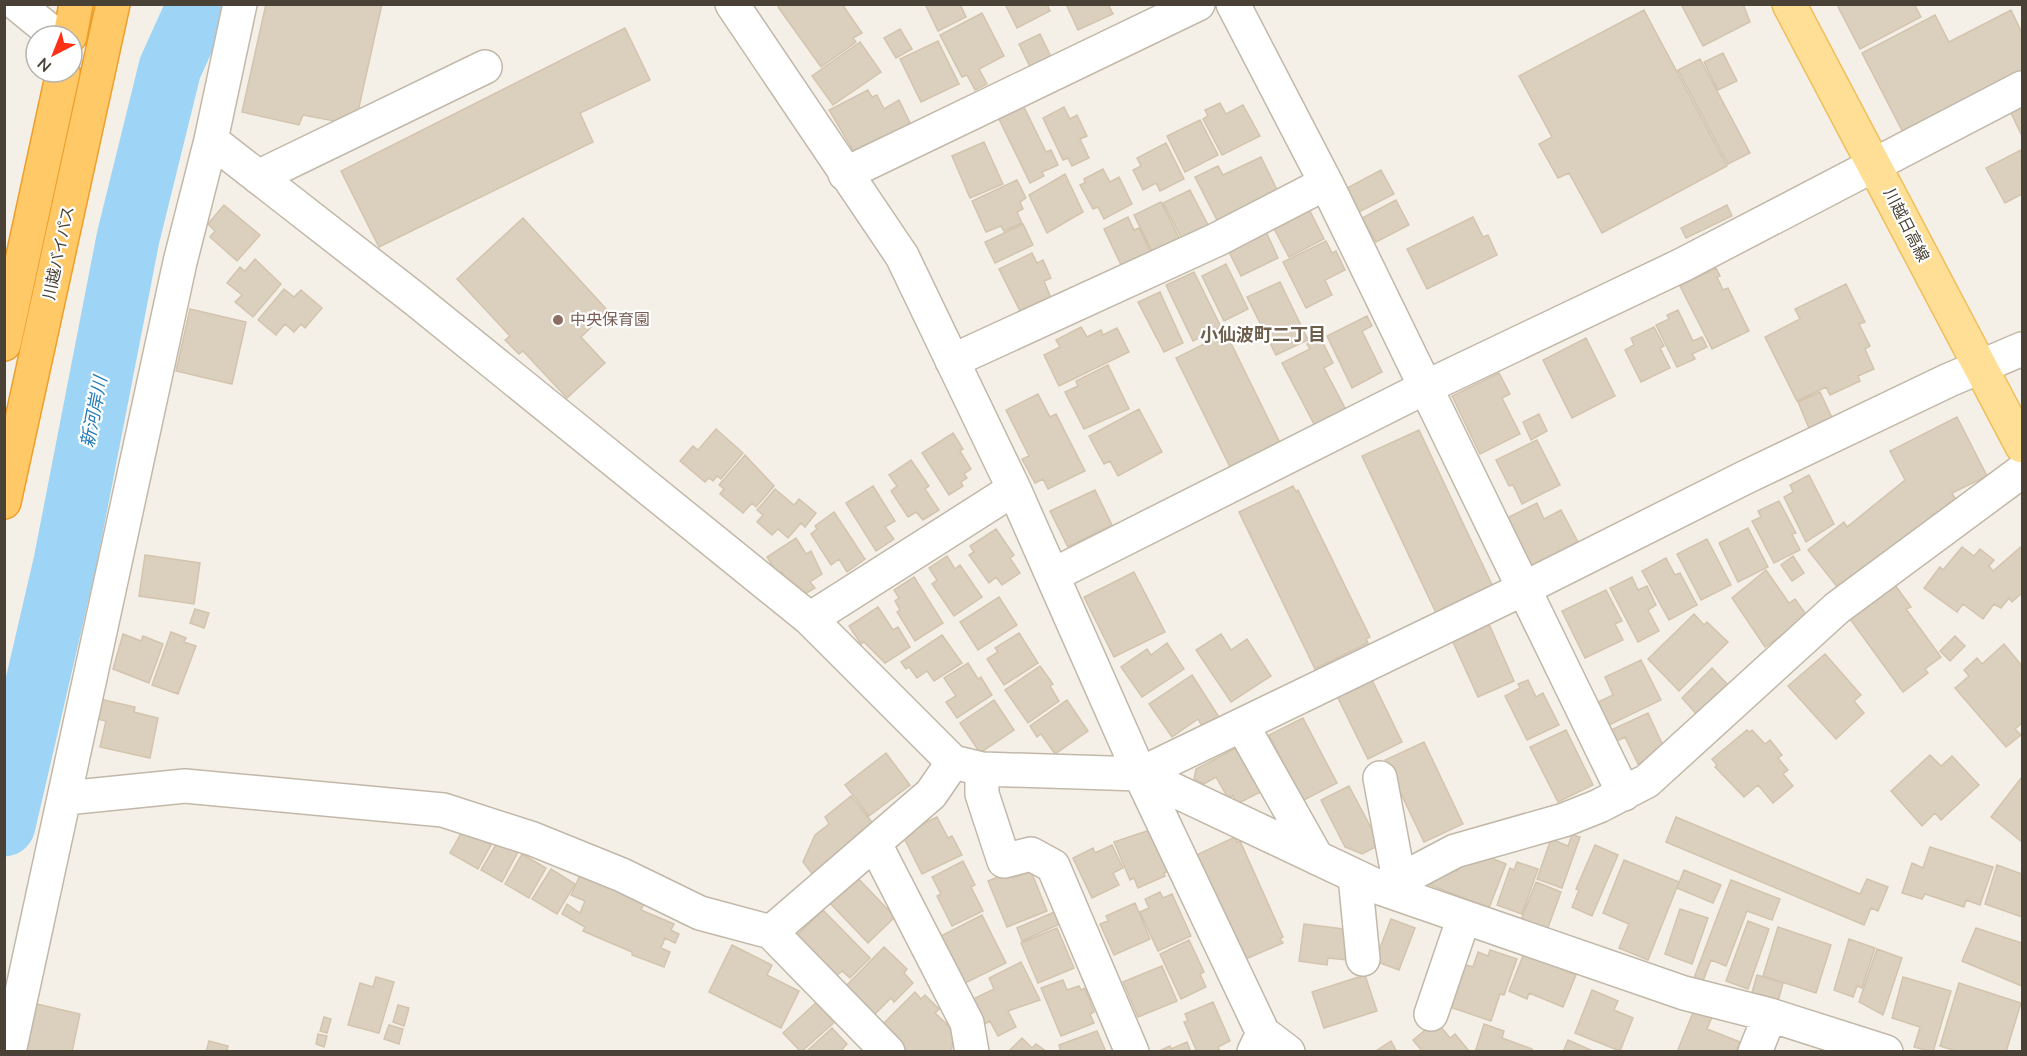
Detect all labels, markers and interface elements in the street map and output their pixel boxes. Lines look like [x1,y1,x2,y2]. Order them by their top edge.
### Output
north arrow [24,24,84,84]
text: N [33,52,56,77]
street label: 川越日高線 [1878,184,1934,266]
street label: 川越バイパス [38,204,80,302]
place label: 中央保育園 [570,309,650,331]
marker: 中央保育園 [551,313,565,327]
district label: 小仙波町二丁目 [1200,323,1326,347]
water label: 新河岸川 [75,372,113,450]

